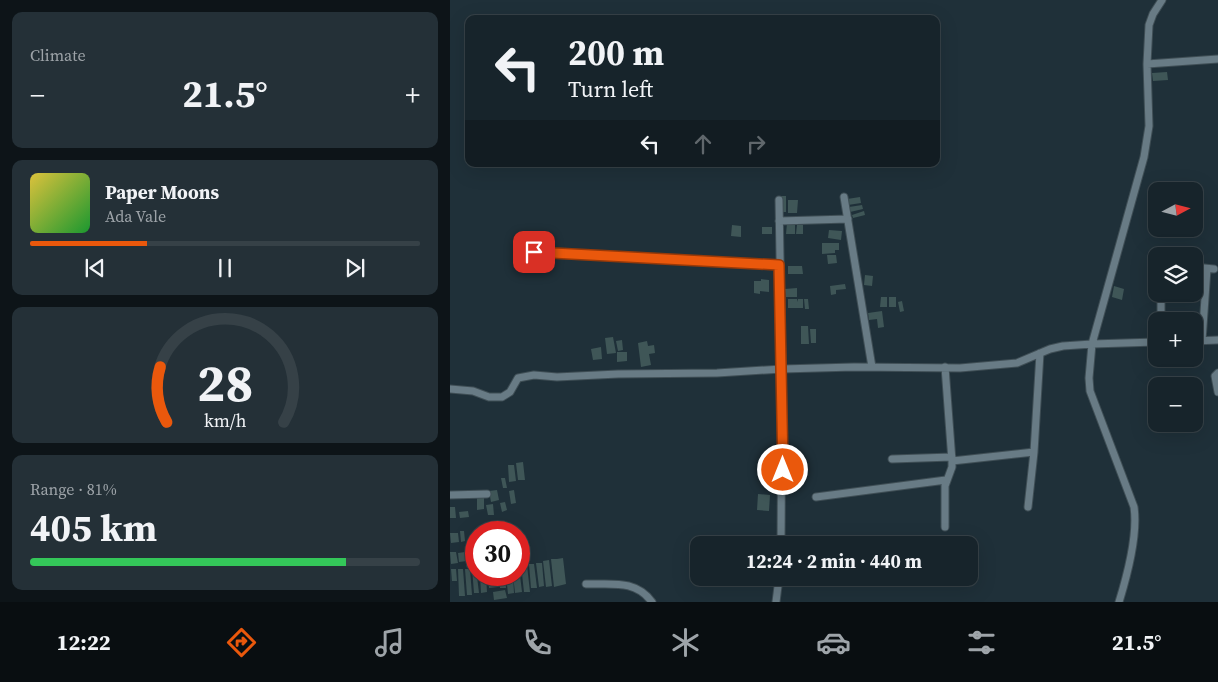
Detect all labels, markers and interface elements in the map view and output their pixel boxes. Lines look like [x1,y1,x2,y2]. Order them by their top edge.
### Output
text: 200 m [568,29,664,77]
icon: left [485,35,550,100]
text: Climate [30,44,86,66]
text: 21.5° [182,68,268,120]
text: Turn left [568,74,653,104]
text: − [30,76,45,114]
text: + [405,76,420,114]
icon: left [636,130,664,158]
icon: ahead [689,130,717,158]
icon: right [742,130,770,158]
text: Paper Moons [105,179,219,205]
north arrow [1148,182,1202,238]
map controls [1148,182,1203,432]
text: Ada Vale [105,205,166,227]
pin [513,231,555,273]
icon: arrive [520,238,548,266]
button: layers [1148,247,1203,302]
icon: previous [81,254,109,282]
icon: pause [211,254,239,282]
icon: next [341,254,369,282]
button: + [1148,312,1203,367]
text: 28 [197,347,253,418]
button: − [1148,377,1203,432]
text: km/h [204,408,247,433]
position arrow [756,443,808,495]
text: Range · 81% [30,478,117,500]
text: 405 km [30,502,157,554]
speed limit sign: 30 [465,521,530,586]
text: 12:24 · 2 min · 440 m [746,548,922,574]
icon: directions [224,625,259,660]
icon: music [372,625,407,660]
icon: phone [520,625,555,660]
icon: climate [668,625,703,660]
icon: car [816,625,851,660]
icon: filters [964,625,999,660]
text: 12:22 [57,627,111,657]
text: 21.5° [1112,627,1161,657]

